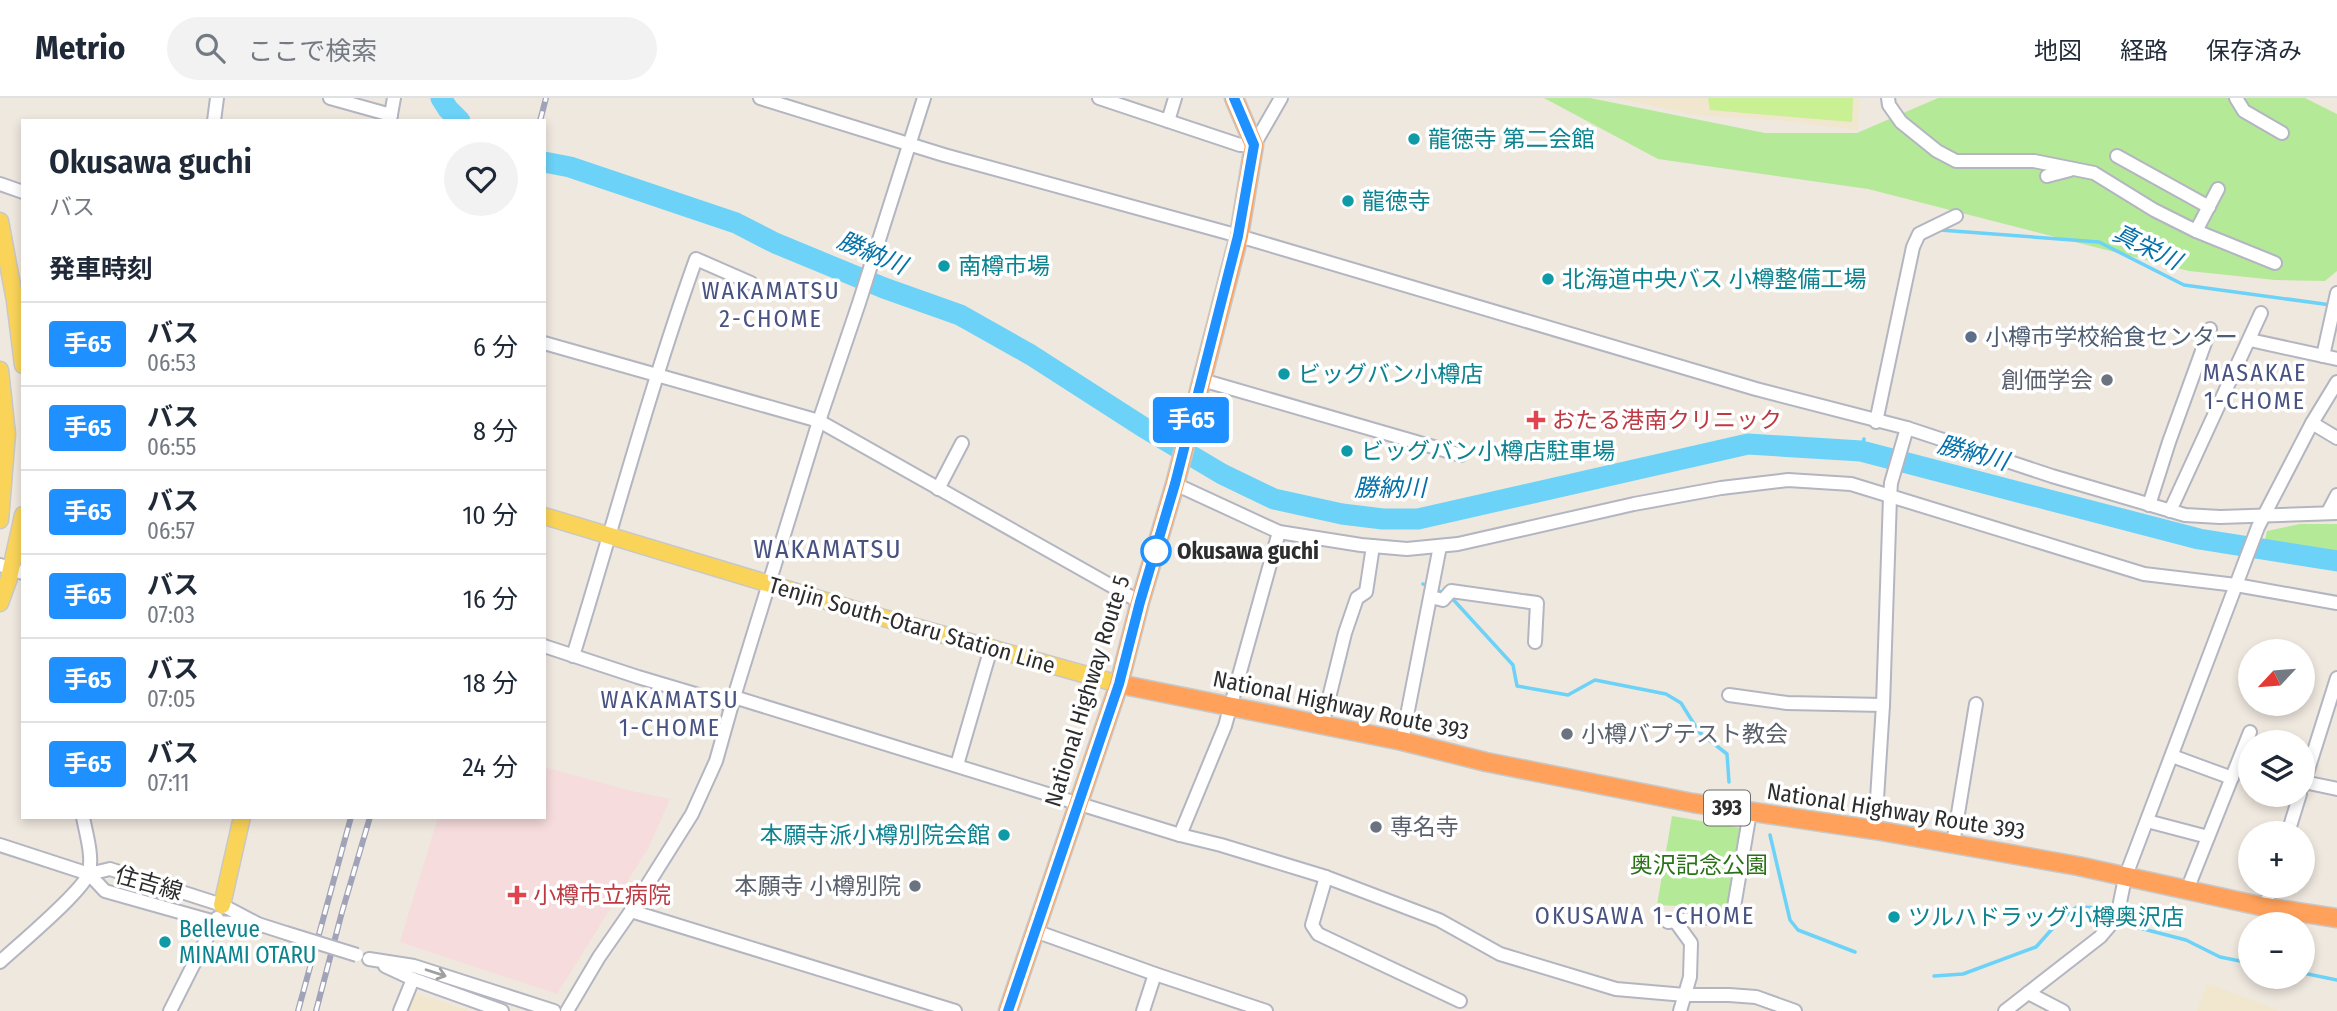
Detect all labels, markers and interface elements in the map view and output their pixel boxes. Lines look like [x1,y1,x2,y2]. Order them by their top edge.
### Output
search box [167,17,657,80]
text: Metrio [35,28,125,68]
icon: search [191,29,229,67]
text: ここで検索 [247,36,377,67]
text: 地図 [2034,37,2082,65]
text: 経路 [2120,37,2168,65]
text: 保存済み [2206,37,2302,65]
place label: 龍徳寺 第二会館 [1428,125,1594,153]
marker: 龍徳寺 第二会館 [1406,131,1422,147]
text: Okusawa guchi [49,142,252,182]
button: heart [444,142,518,216]
place label: 龍徳寺 [1362,187,1431,215]
text: バス [49,193,95,221]
marker: 龍徳寺 [1340,193,1356,209]
water label: 真栄川 [2109,219,2188,277]
water label: 勝納川 [833,226,913,281]
place label: 南樽市場 [958,252,1050,280]
text: 発車時刻 [49,254,153,285]
marker: 南樽市場 [936,258,952,274]
place label: 北海道中央バス 小樽整備工場 [1562,265,1866,293]
marker: 北海道中央バス 小樽整備工場 [1540,271,1556,287]
district label: WAKAMATSU 2-CHOME [701,277,841,333]
text: バス [147,318,199,349]
place label: 小樽市学校給食センター [1985,323,2238,351]
marker: 小樽市学校給食センター [1963,329,1979,345]
text: 手65 [63,330,112,358]
text: 6 分 [473,332,518,363]
text: 06:53 [147,349,196,377]
district label: MASAKAE 1-CHOME [2203,359,2307,415]
place label: ビッグバン小樽店 [1298,360,1483,388]
marker: ビッグバン小樽店 [1276,366,1292,382]
place label: 創価学会 [2001,366,2093,394]
marker: 創価学会 [2099,372,2115,388]
line badge: 手65 [1151,397,1231,443]
text: バス [147,402,199,433]
text: 手65 [1167,406,1215,434]
place label: おたる港南クリニック [1552,406,1782,434]
marker: おたる港南クリニック [1526,410,1546,430]
text: 手65 [63,414,112,442]
text: 8 分 [473,416,518,447]
water label: 勝納川 [1935,430,2014,477]
text: 06:55 [147,433,196,461]
place label: ビッグバン小樽店駐車場 [1361,437,1615,465]
marker: ビッグバン小樽店駐車場 [1339,443,1355,459]
water label: 勝納川 [1354,474,1429,502]
text: バス [147,486,199,517]
text: 手65 [63,498,112,526]
text: 10 分 [462,500,518,531]
text: 06:57 [147,517,195,545]
district label: WAKAMATSU [753,534,903,565]
marker: Okusawa guchi [1141,536,1171,566]
place label: Okusawa guchi [1177,537,1319,565]
text: バス [147,570,199,601]
street label: Tenjin South-Otaru Station Line [766,571,1058,679]
street label: National Highway Route 5 [1039,572,1135,810]
text: 手65 [63,582,112,610]
text: 16 分 [463,584,518,615]
text: 07:03 [147,601,195,629]
north arrow [2238,639,2315,716]
map controls [2238,639,2315,989]
text: バス [147,654,199,685]
street label: National Highway Route 393 [1211,664,1471,746]
text: 手65 [63,666,112,694]
text: 18 分 [463,668,518,699]
text: 07:05 [147,685,195,713]
district label: WAKAMATSU 1-CHOME [600,686,740,742]
place label: 小樽バプテスト教会 [1581,720,1788,748]
marker: 小樽バプテスト教会 [1559,726,1575,742]
button: layers [2238,730,2315,807]
text: バス [147,738,199,769]
text: 手65 [63,750,112,778]
text: 24 分 [462,752,518,783]
text: 07:11 [147,769,189,797]
street label: National Highway Route 393 [1765,777,2027,845]
road number: 393 [1704,790,1750,826]
place label: 専名寺 [1390,813,1459,841]
marker: 専名寺 [1368,819,1384,835]
place label: 本願寺派小樽別院会館 [760,821,990,849]
button: + [2238,821,2315,898]
marker: 本願寺派小樽別院会館 [996,827,1012,843]
park label: 奥沢記念公園 [1630,851,1768,879]
street label: 住吉線 [112,860,186,906]
place label: 本願寺 小樽別院 [735,872,901,900]
marker: 本願寺 小樽別院 [907,878,923,894]
place label: 小樽市立病院 [533,881,671,909]
marker: 小樽市立病院 [507,885,527,905]
district label: OKUSAWA 1-CHOME [1535,902,1755,930]
place label: ツルハドラッグ小樽奥沢店 [1908,903,2184,931]
marker: ツルハドラッグ小樽奥沢店 [1886,909,1902,925]
button: − [2238,912,2315,989]
place label: Bellevue MINAMI OTARU [179,915,316,969]
marker: Bellevue MINAMI OTARU [157,934,173,950]
one-way arrow [424,968,446,980]

